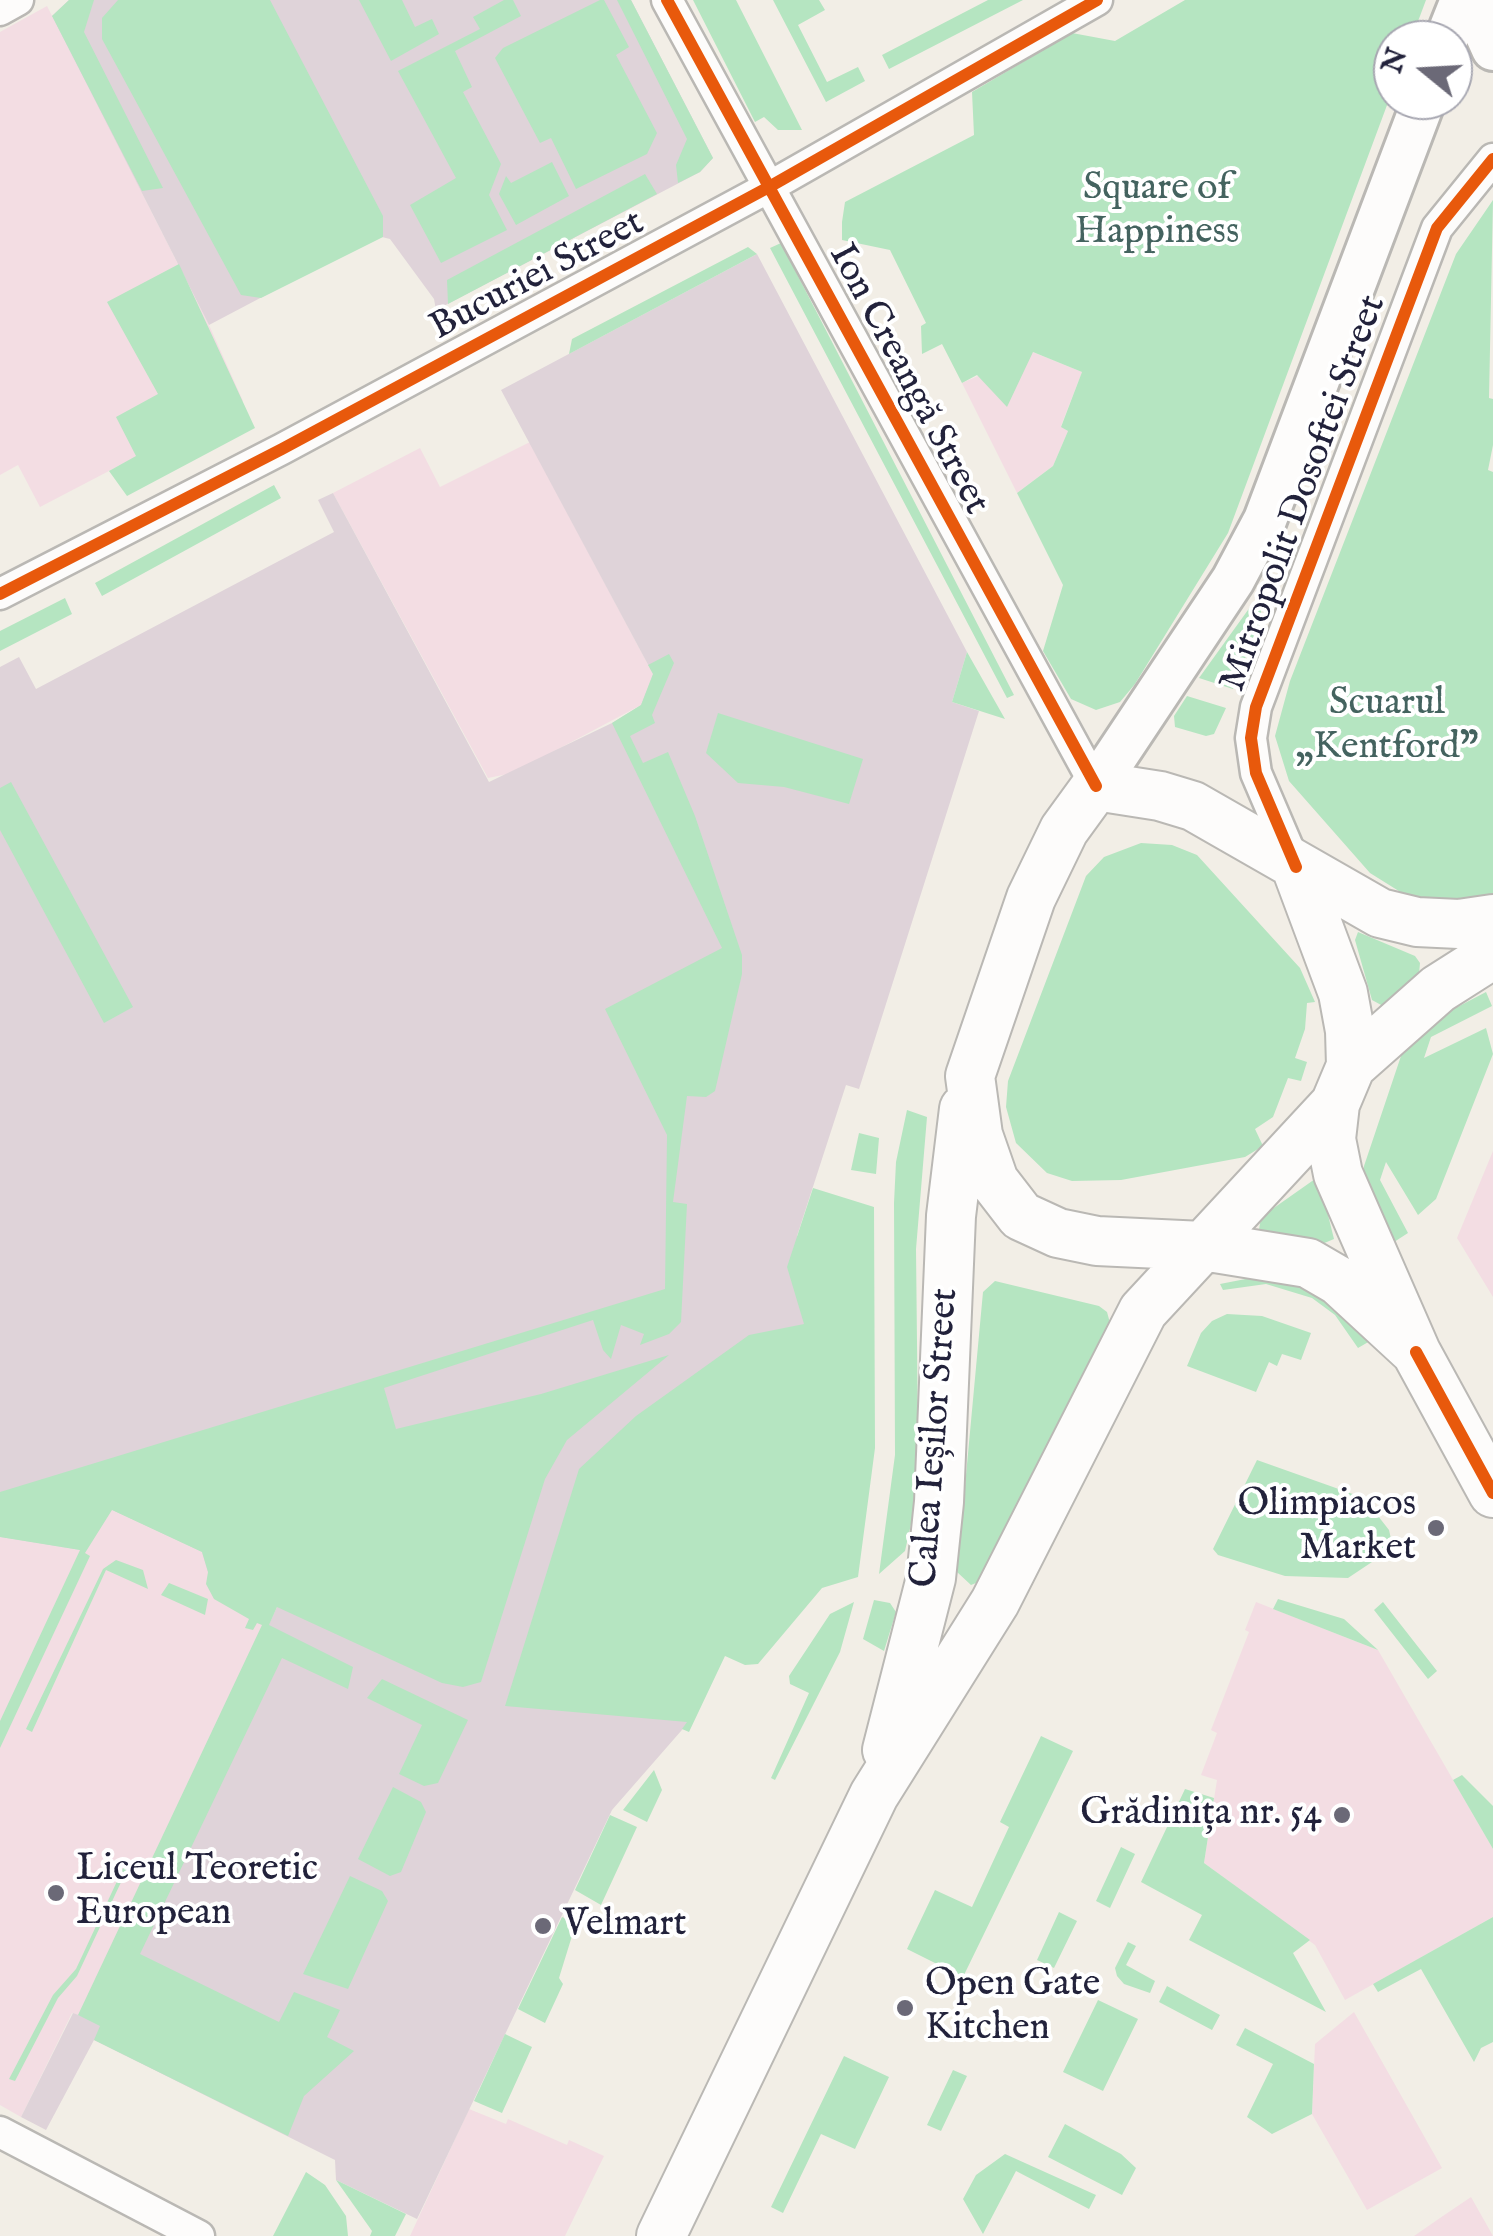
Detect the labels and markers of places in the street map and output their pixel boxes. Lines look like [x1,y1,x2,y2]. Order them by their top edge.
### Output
place label: Olimpiacos Market [1237,1483,1416,1572]
marker: Olimpiacos Market [1425,1517,1447,1539]
place label: Grădinița nr. 54 [1080,1792,1322,1838]
marker: Grădinița nr. 54 [1331,1804,1353,1826]
place label: Liceul Teoretic European [76,1848,318,1938]
marker: Liceul Teoretic European [45,1882,67,1904]
place label: Velmart [563,1903,687,1949]
marker: Velmart [532,1915,554,1937]
place label: Open Gate Kitchen [925,1963,1100,2052]
marker: Open Gate Kitchen [894,1997,916,2019]

